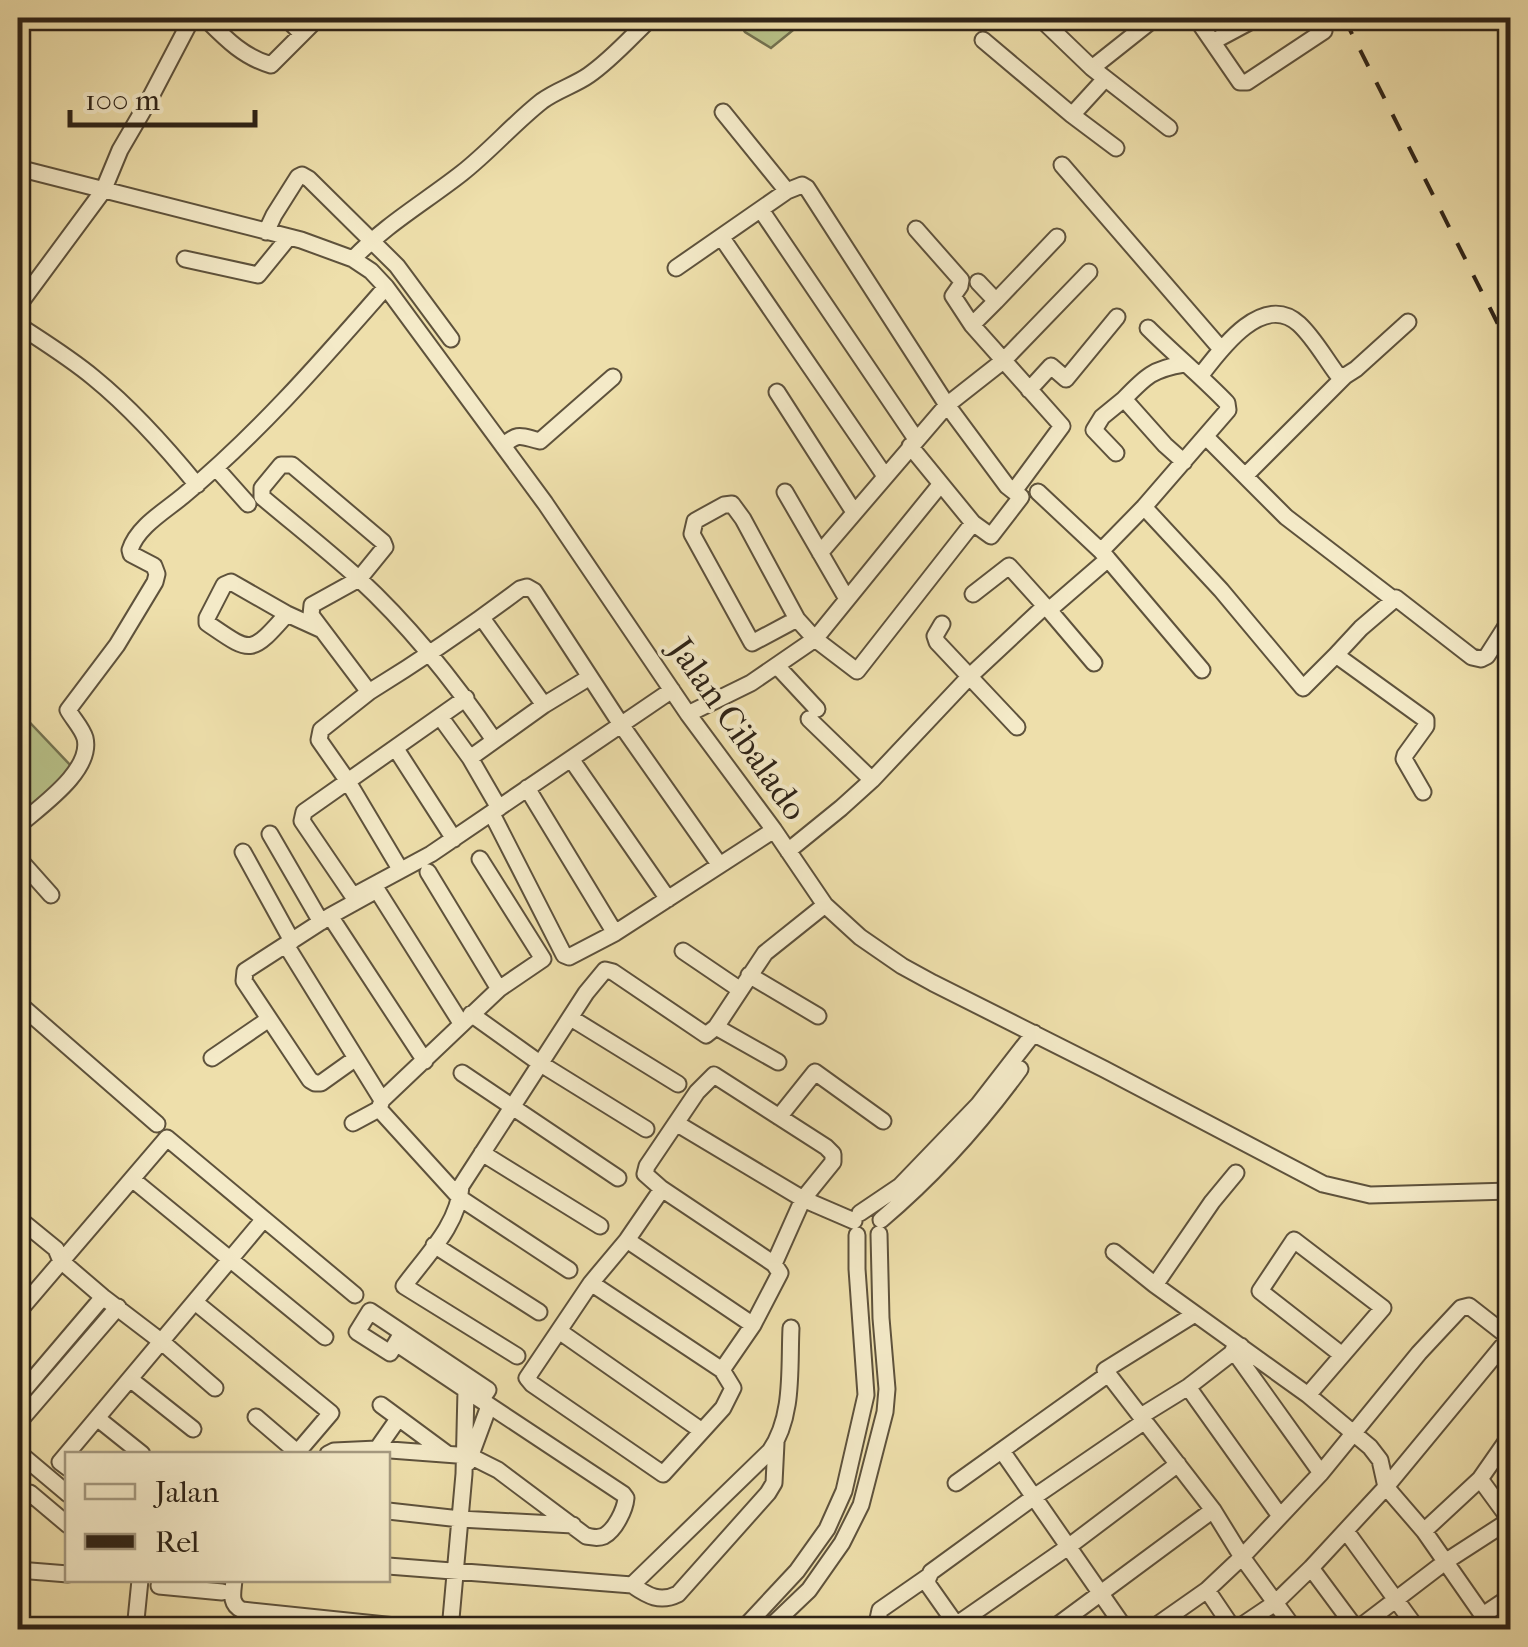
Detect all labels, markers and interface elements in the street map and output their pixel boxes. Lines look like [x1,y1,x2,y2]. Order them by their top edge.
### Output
scale bar [70,65,255,127]
text: 100 m [85,83,160,118]
street label: Jalan Cibalado [658,628,816,828]
legend [65,1452,390,1582]
text: Jalan [153,1475,220,1510]
text: Rel [155,1525,199,1560]

